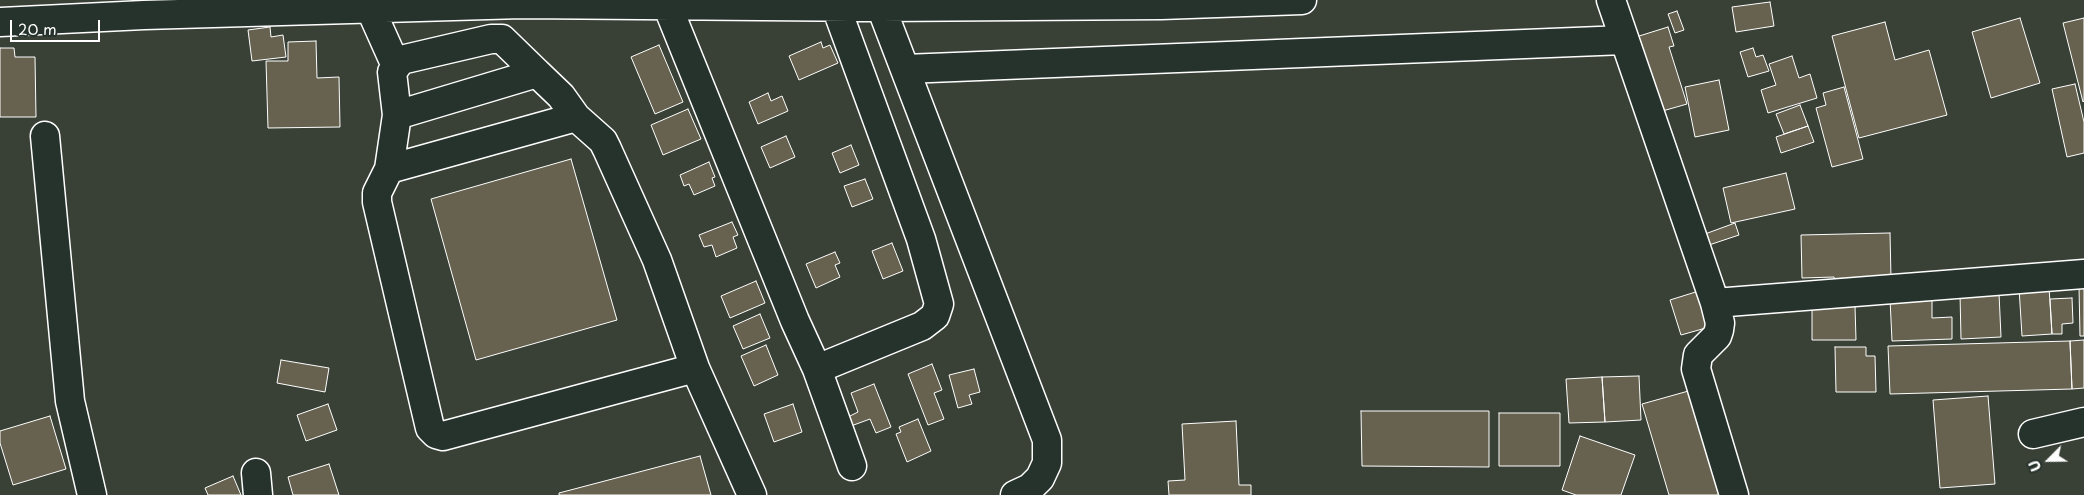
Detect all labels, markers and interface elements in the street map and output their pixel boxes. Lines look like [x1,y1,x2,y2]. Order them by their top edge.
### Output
scale bar [12,10,102,42]
text: 20 m [18,17,57,40]
north arrow [2024,435,2074,485]
text: U [2023,457,2046,475]

